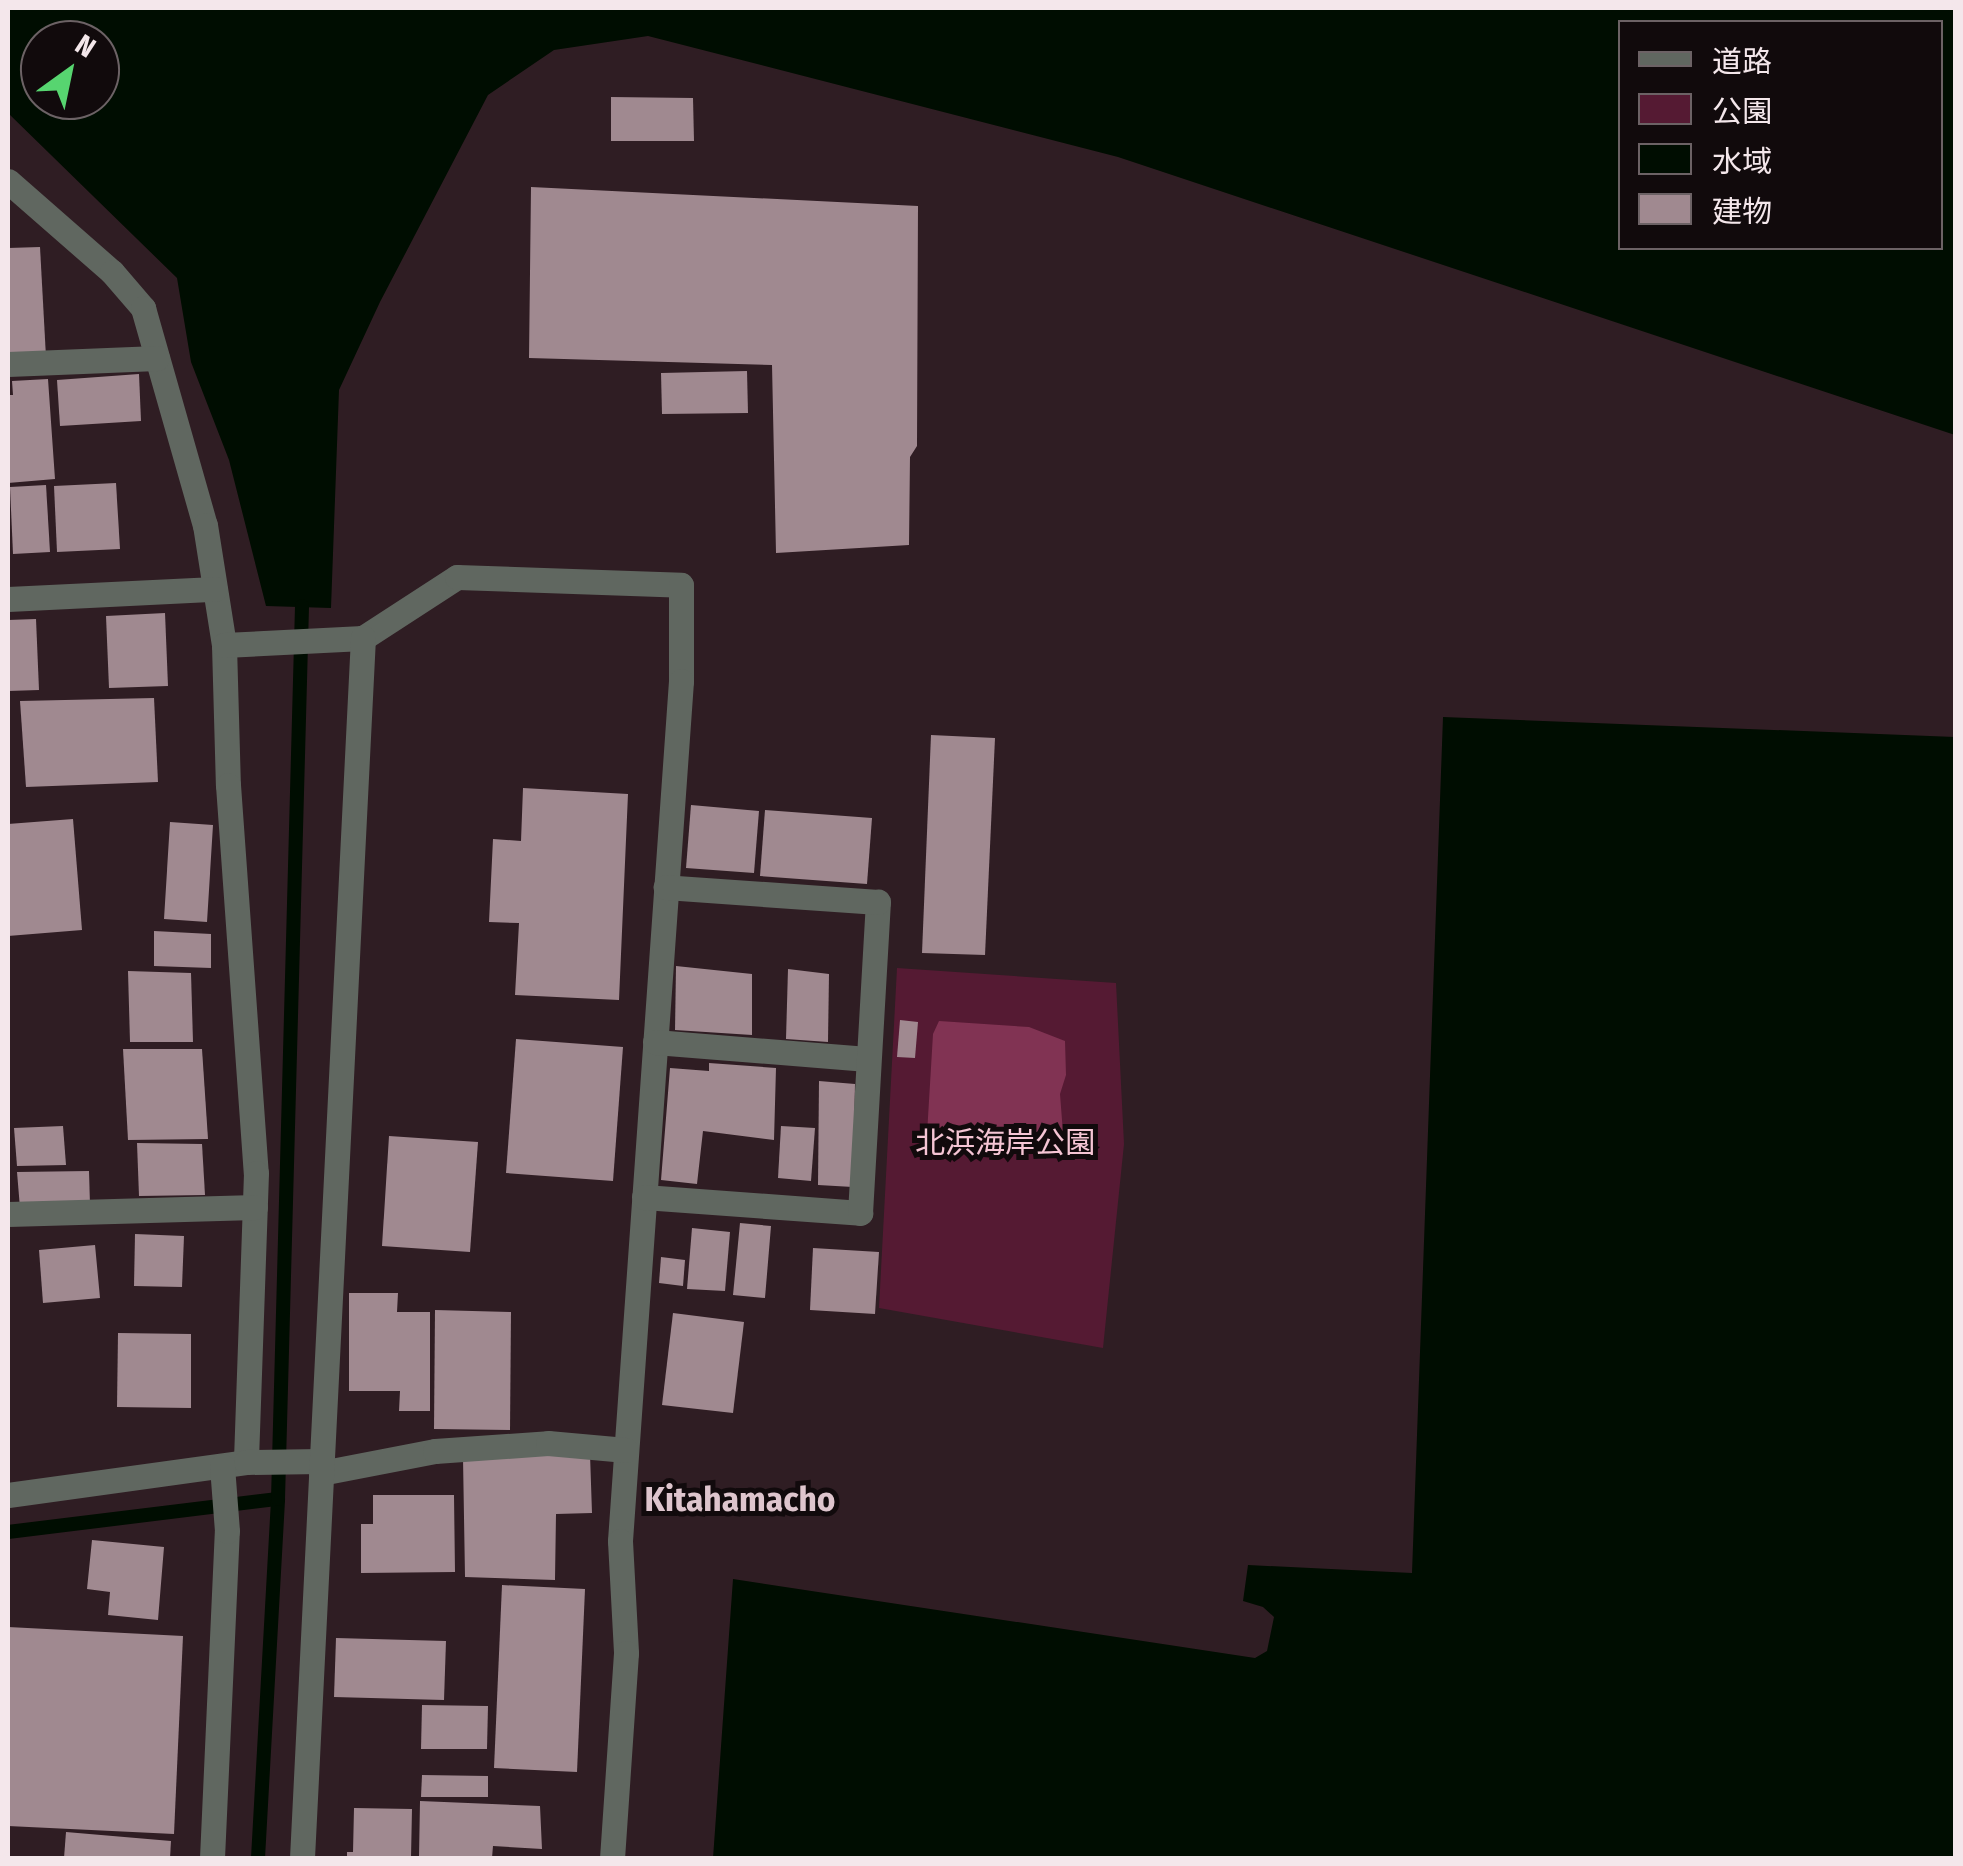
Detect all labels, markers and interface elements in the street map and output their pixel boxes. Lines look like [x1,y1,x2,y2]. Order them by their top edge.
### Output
north arrow [20,20,120,120]
legend [1618,20,1943,250]
text: N [69,28,102,65]
text: 道路 [1712,44,1772,80]
text: 公園 [1712,94,1772,130]
text: 水域 [1712,144,1772,180]
text: 建物 [1712,194,1772,230]
park label: 北浜海岸公園 [915,1125,1095,1161]
district label: Kitahamacho [645,1478,835,1520]

